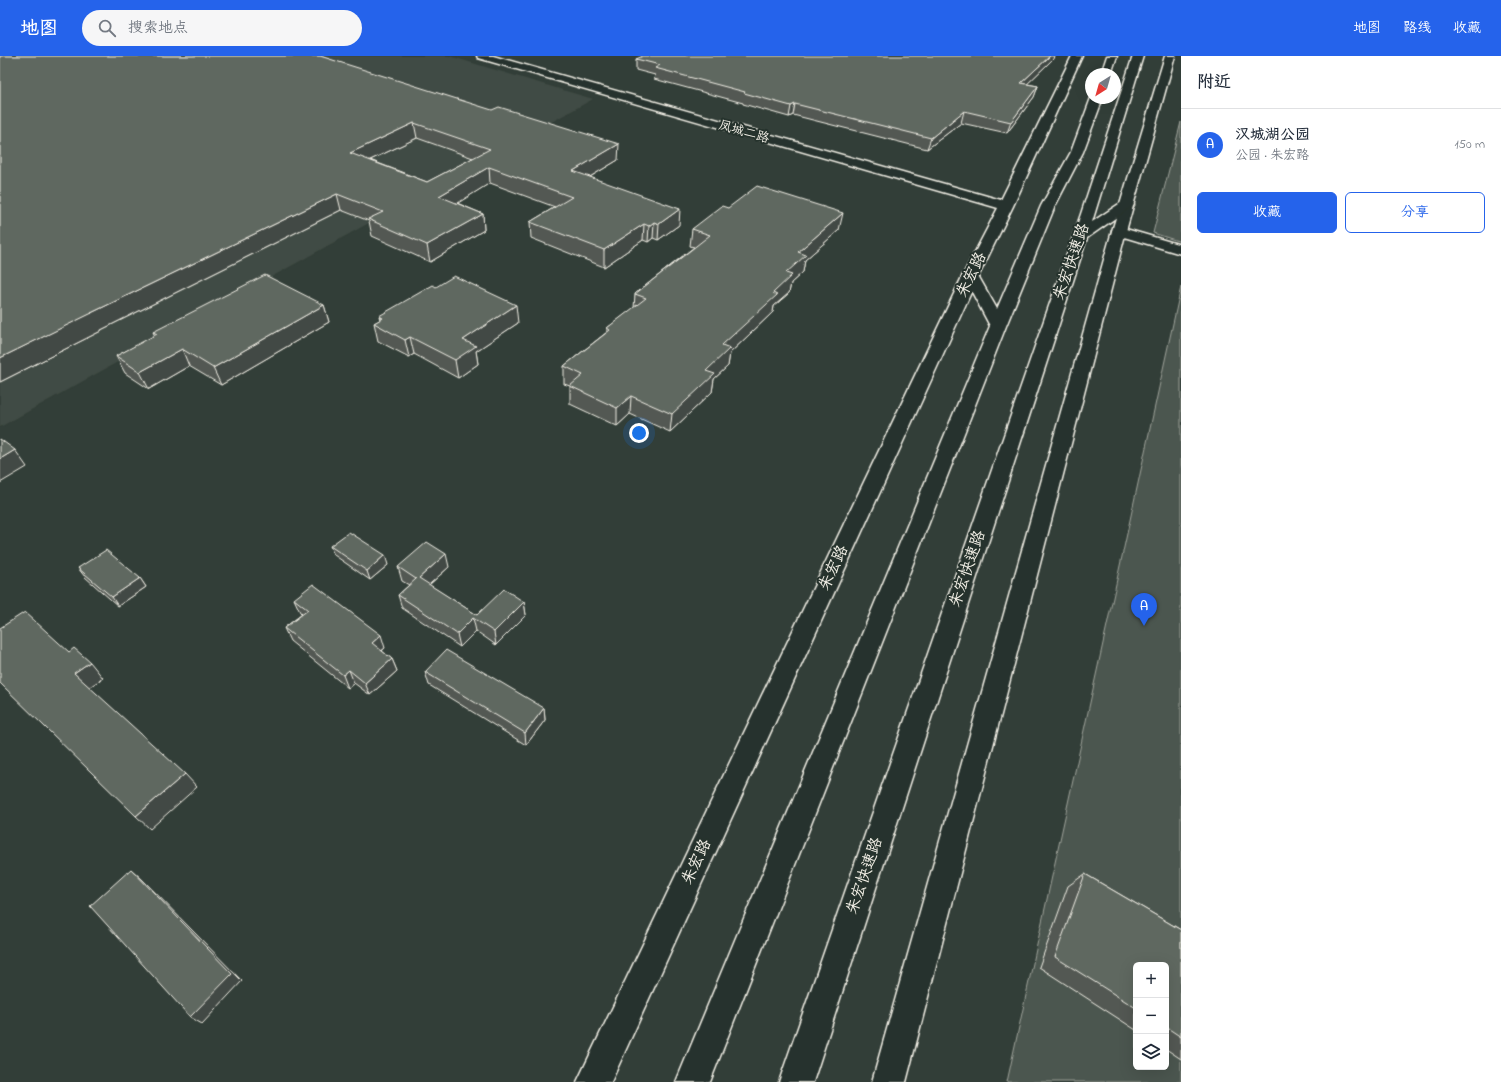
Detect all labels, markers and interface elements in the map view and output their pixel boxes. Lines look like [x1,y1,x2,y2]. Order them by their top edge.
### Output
search box [82,10,362,46]
text: 地图 [20,16,58,43]
icon: search [96,17,118,39]
text: 搜索地点 [128,17,188,39]
text: 地图 [1353,18,1381,39]
text: 路线 [1403,18,1431,39]
text: 收藏 [1453,18,1481,39]
north arrow [1085,68,1121,104]
text: 附近 [1197,70,1231,95]
street label: 凤城二路 [716,116,772,148]
text: 汉城湖公园 [1235,124,1310,146]
text: A [1206,135,1214,154]
text: 150 m [1454,135,1485,154]
text: 公园 · 朱宏路 [1235,146,1309,165]
button: 收藏 [1197,192,1337,233]
button: 分享 [1345,192,1485,233]
street label: 朱宏快速路 [1048,220,1096,304]
street label: 朱宏路 [951,248,993,302]
your location [629,423,649,443]
street label: 朱宏快速路 [944,527,992,611]
street label: 朱宏路 [813,541,855,595]
pin: A [1131,593,1157,626]
street label: 朱宏快速路 [841,834,889,918]
street label: 朱宏路 [676,835,718,889]
map controls [1133,962,1169,1070]
button: + [1133,962,1169,998]
button: − [1133,998,1169,1034]
button: layers [1133,1034,1169,1070]

